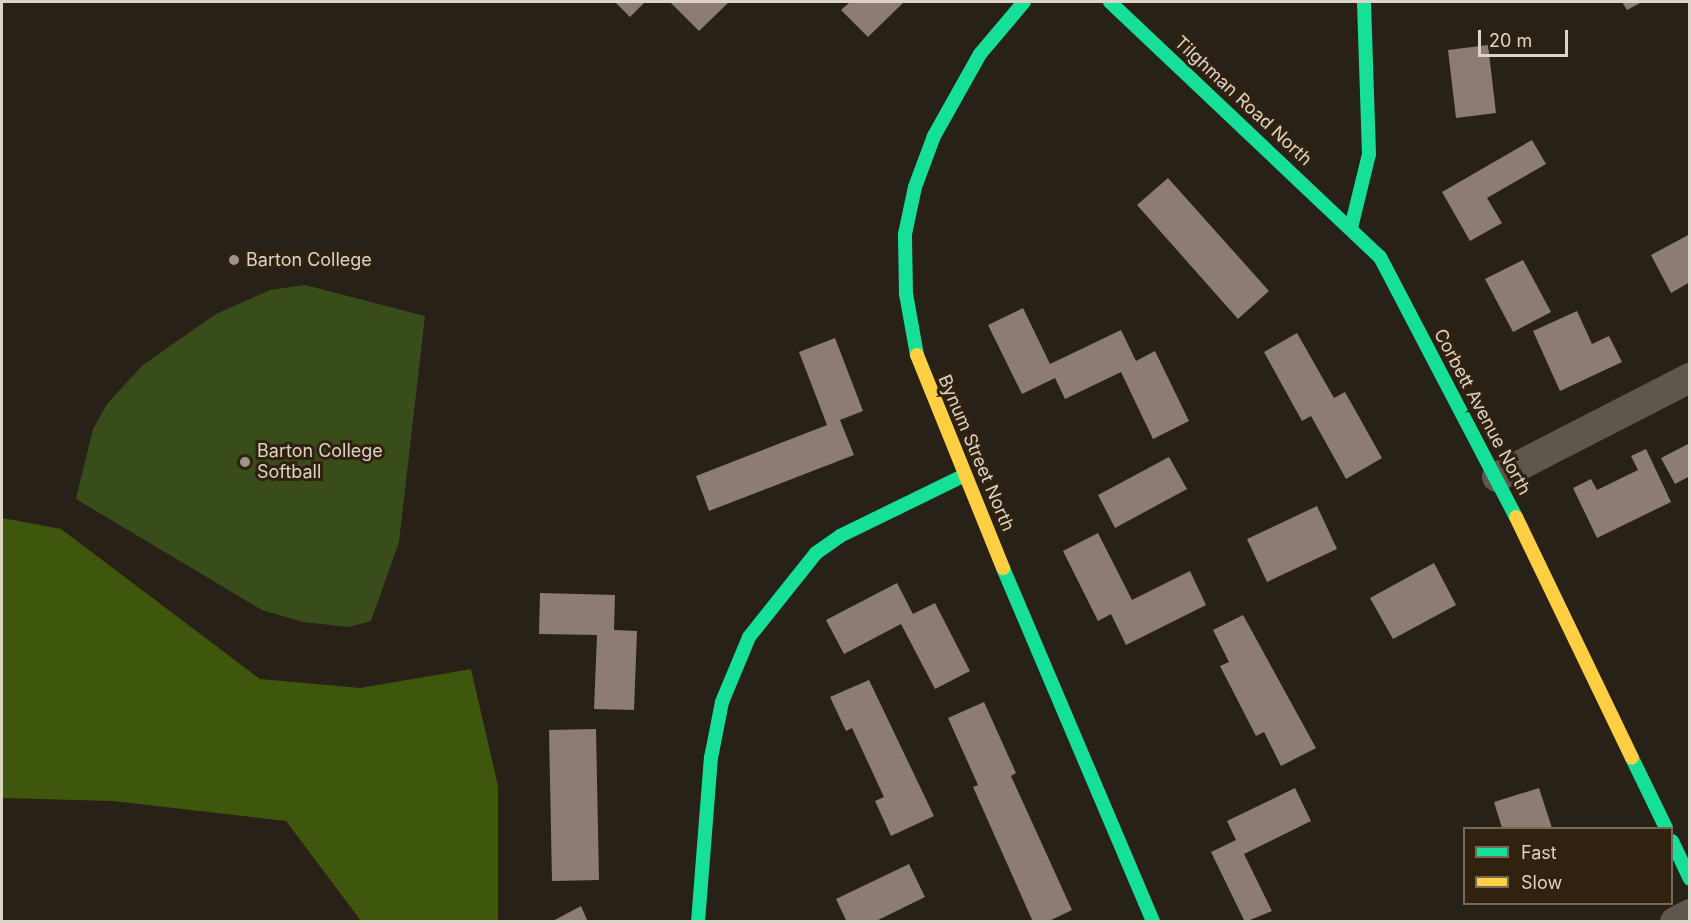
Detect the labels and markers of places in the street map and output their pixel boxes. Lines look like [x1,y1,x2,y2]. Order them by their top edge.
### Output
place label: Barton College [246,249,372,271]
marker: Barton College [227,253,241,267]
place label: Barton College Softball [257,441,383,484]
marker: Barton College Softball [238,455,252,469]

